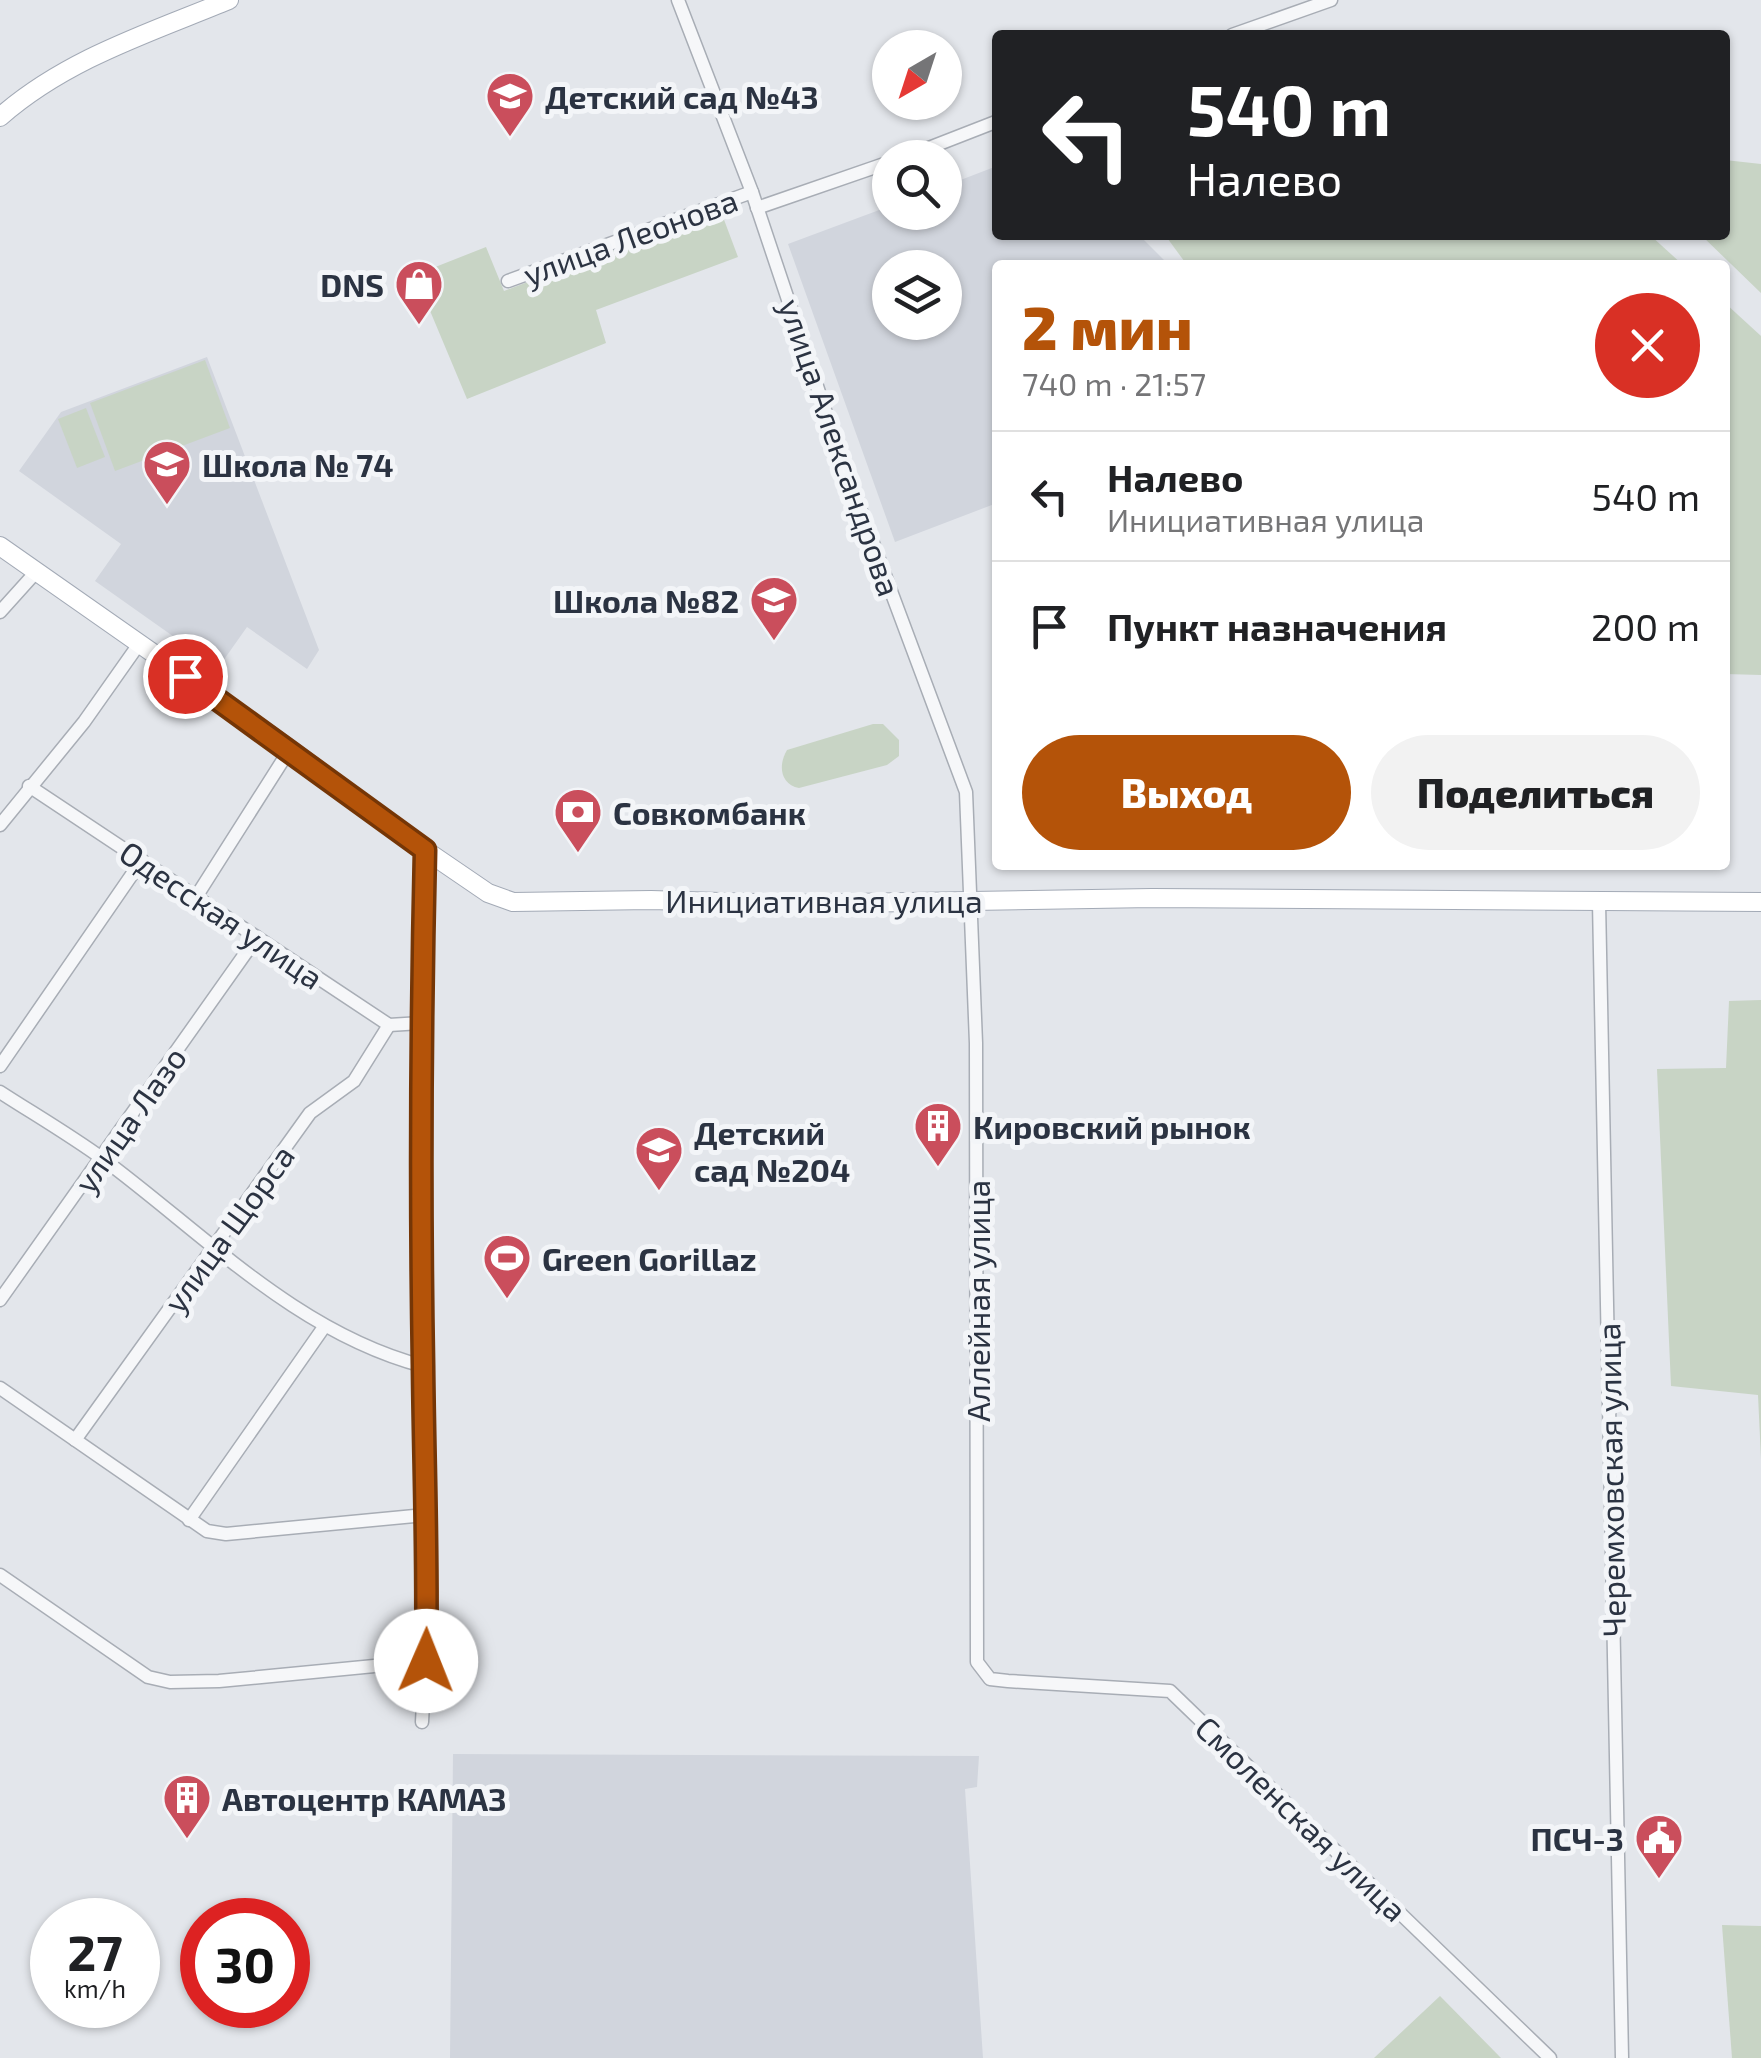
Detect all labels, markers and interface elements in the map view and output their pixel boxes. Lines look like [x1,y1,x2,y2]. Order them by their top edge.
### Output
north arrow [872,30,962,120]
map controls [872,30,962,340]
text: 540 m [1187,66,1391,150]
school or university icon: Детский сад №43 [484,70,536,138]
icon: left [1022,70,1152,200]
place label: Детский сад №43 [545,77,819,115]
button: search [872,140,962,230]
text: Налево [1187,151,1342,205]
street label: улица Леонова [518,180,743,293]
button: layers [872,250,962,340]
shop icon: DNS [393,258,445,326]
place label: DNS [320,265,384,303]
text: 2 мин [1022,290,1193,362]
street label: улица Александрова [771,293,910,601]
button: close [1595,293,1700,398]
text: 740 m · 21:57 [1022,364,1206,402]
school or university icon: Школа № 74 [141,438,193,506]
place label: Школа № 74 [202,445,394,483]
text: Налево [1107,454,1243,500]
icon: left [1022,469,1077,524]
text: 540 m [1592,473,1700,519]
text: Инициативная улица [1107,500,1424,538]
school or university icon: Школа №82 [748,574,800,642]
place label: Школа №82 [553,581,739,619]
icon: arrive [1022,599,1077,654]
text: Пункт назначения [1107,603,1447,649]
text: 200 m [1591,603,1700,649]
pin [143,634,228,719]
icon: arrive [158,649,213,704]
button: Выход [1022,735,1351,850]
button: Поделиться [1371,735,1700,850]
bank icon: Совкомбанк [552,786,604,854]
place label: Совкомбанк [613,793,806,831]
street label: Одесская улица [113,832,331,997]
street label: Инициативная улица [665,881,983,920]
street label: улица Лазо [65,1039,194,1200]
building icon: Кировский рынок [912,1100,964,1168]
place label: Кировский рынок [973,1107,1251,1145]
place label: Детский сад №204 [694,1113,850,1188]
school or university icon: Детский сад №204 [633,1124,685,1192]
street label: улица Щорса [155,1137,302,1320]
street label: Аллейная улица [958,1180,997,1422]
sports icon: Green Gorillaz [481,1232,533,1300]
place label: Green Gorillaz [542,1239,757,1277]
street label: Черемховская улица [1588,1323,1633,1637]
position arrow [374,1609,478,1713]
street label: Смоленская улица [1188,1708,1415,1929]
building icon: Автоцентр КАМАЗ [161,1772,213,1840]
place label: Автоцентр КАМАЗ [222,1779,506,1817]
public building icon: ПСЧ-3 [1633,1812,1685,1880]
place label: ПСЧ-3 [1530,1819,1624,1857]
speed limit sign: 30 [180,1898,310,2028]
text: 27 [67,1921,123,1981]
text: km/h [64,1973,126,2003]

